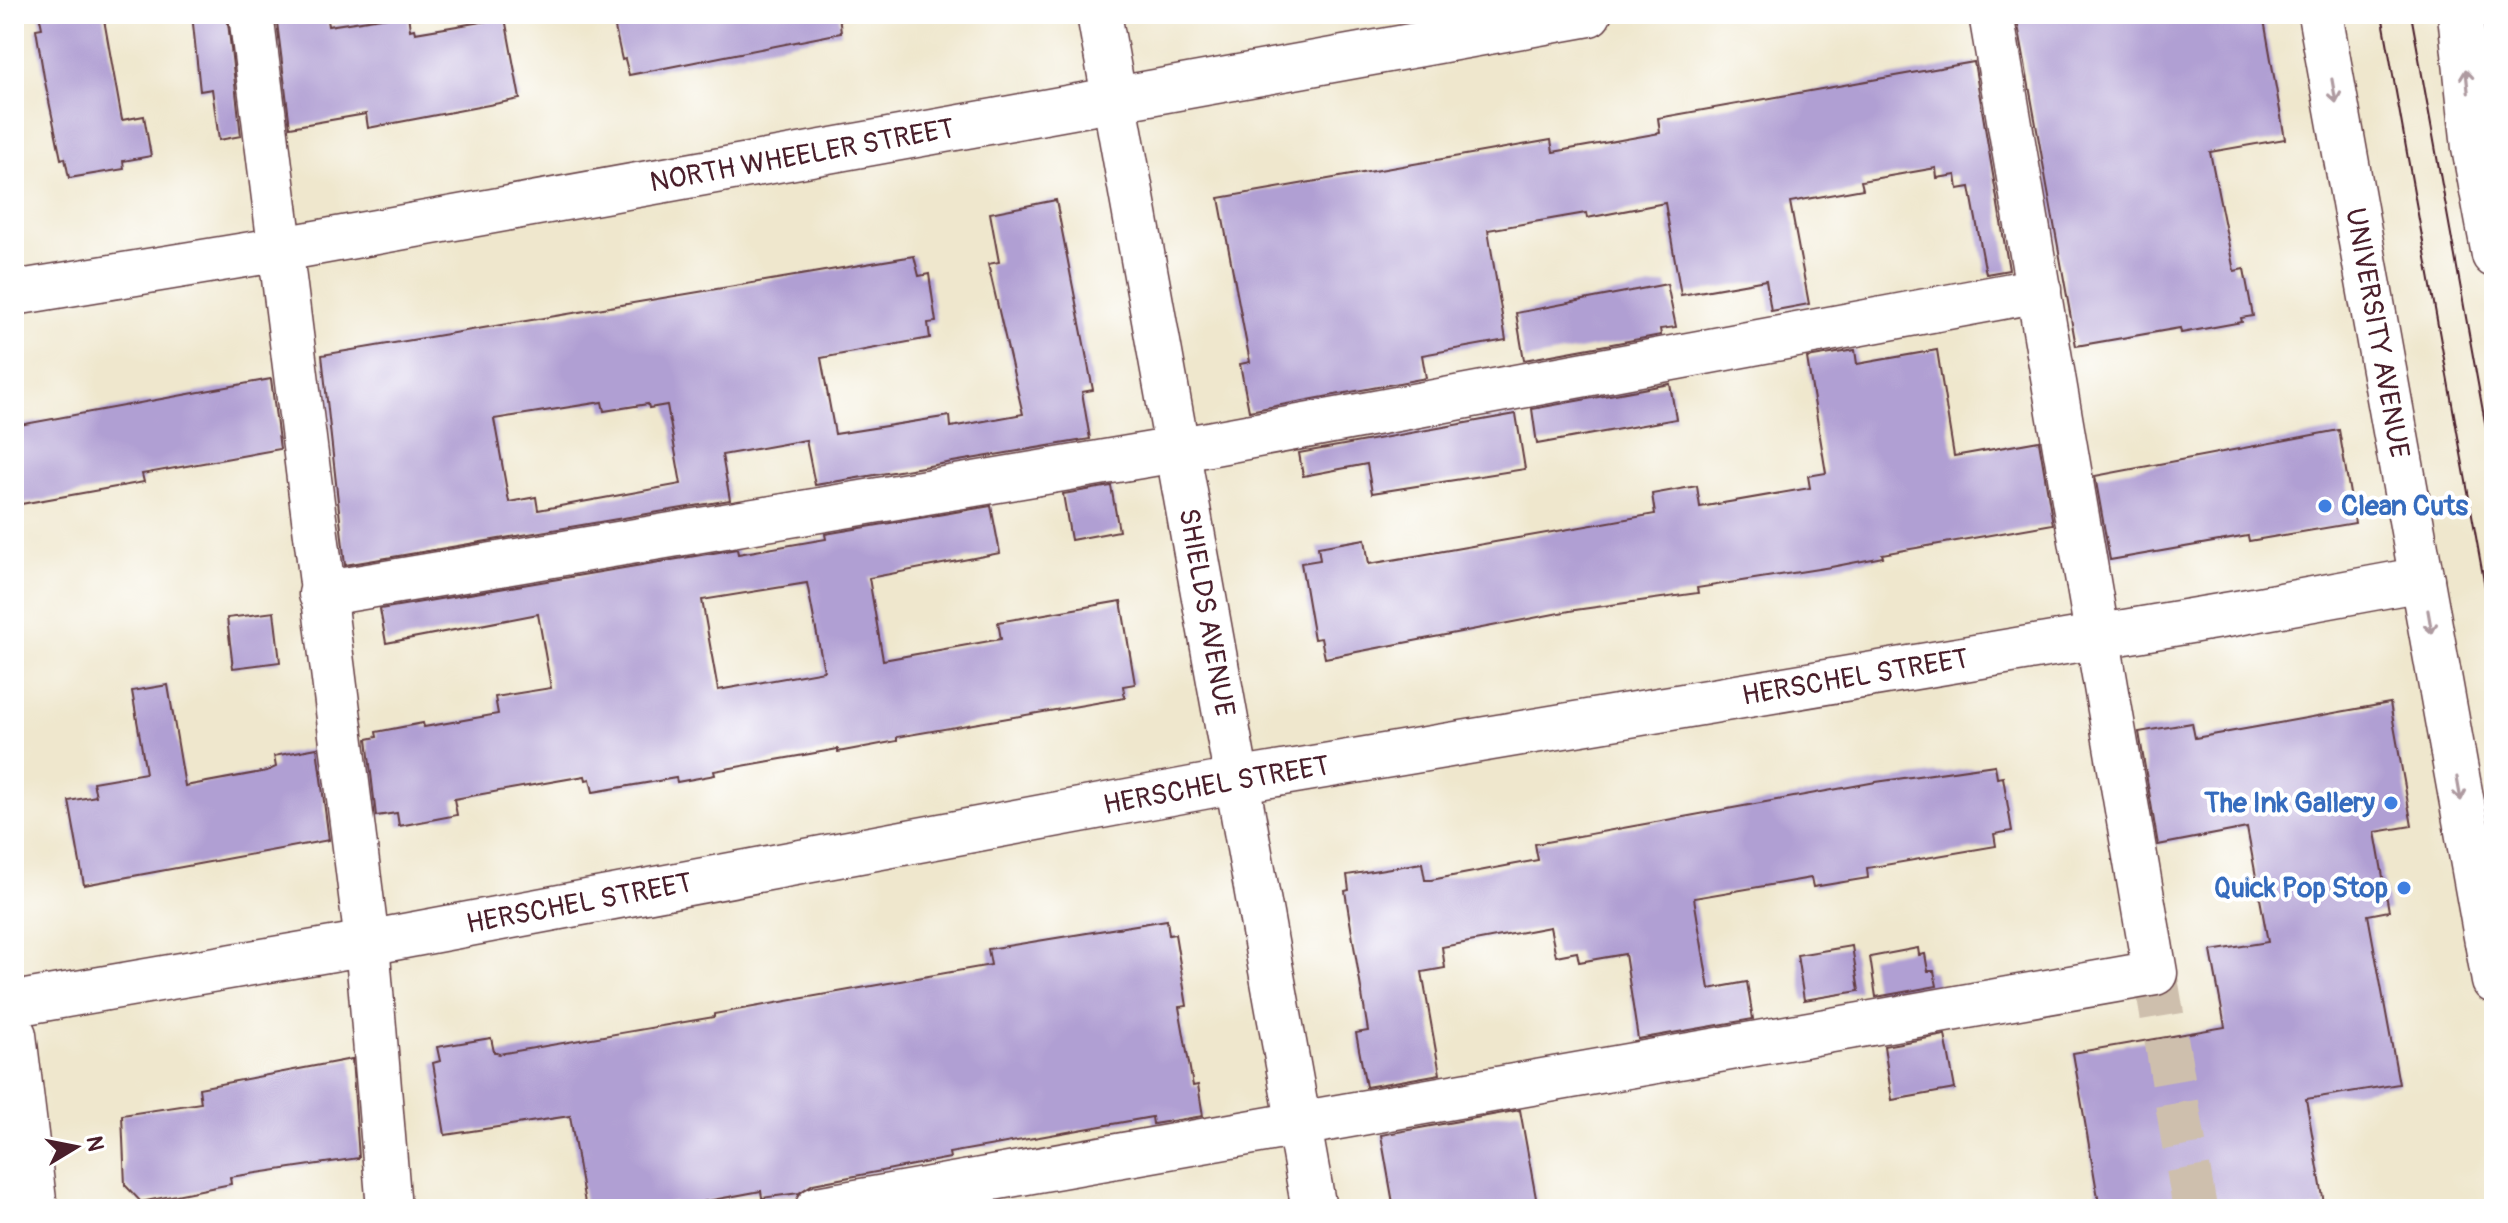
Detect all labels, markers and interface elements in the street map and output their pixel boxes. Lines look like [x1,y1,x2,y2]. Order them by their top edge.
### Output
one-way arrow [2460,68,2475,95]
one-way arrow [2328,77,2343,103]
street label: NORTH WHEELER STREET [647,111,957,200]
street label: UNIVERSITY AVENUE [2338,205,2417,461]
place label: Clean Cuts [2341,489,2468,524]
marker: Clean Cuts [2316,497,2334,515]
street label: SHIELDS AVENUE [1171,506,1243,719]
one-way arrow [2423,609,2438,634]
street label: HERSCHEL STREET [1739,641,1971,713]
street label: HERSCHEL STREET [1100,748,1332,823]
one-way arrow [2453,776,2468,801]
place label: The Ink Gallery [2203,786,2375,821]
marker: The Ink Gallery [2382,794,2400,812]
street label: HERSCHEL STREET [463,865,695,942]
place label: Quick Pop Stop [2214,871,2388,906]
marker: Quick Pop Stop [2395,879,2413,897]
north arrow [36,1107,116,1187]
text: N [80,1134,110,1154]

